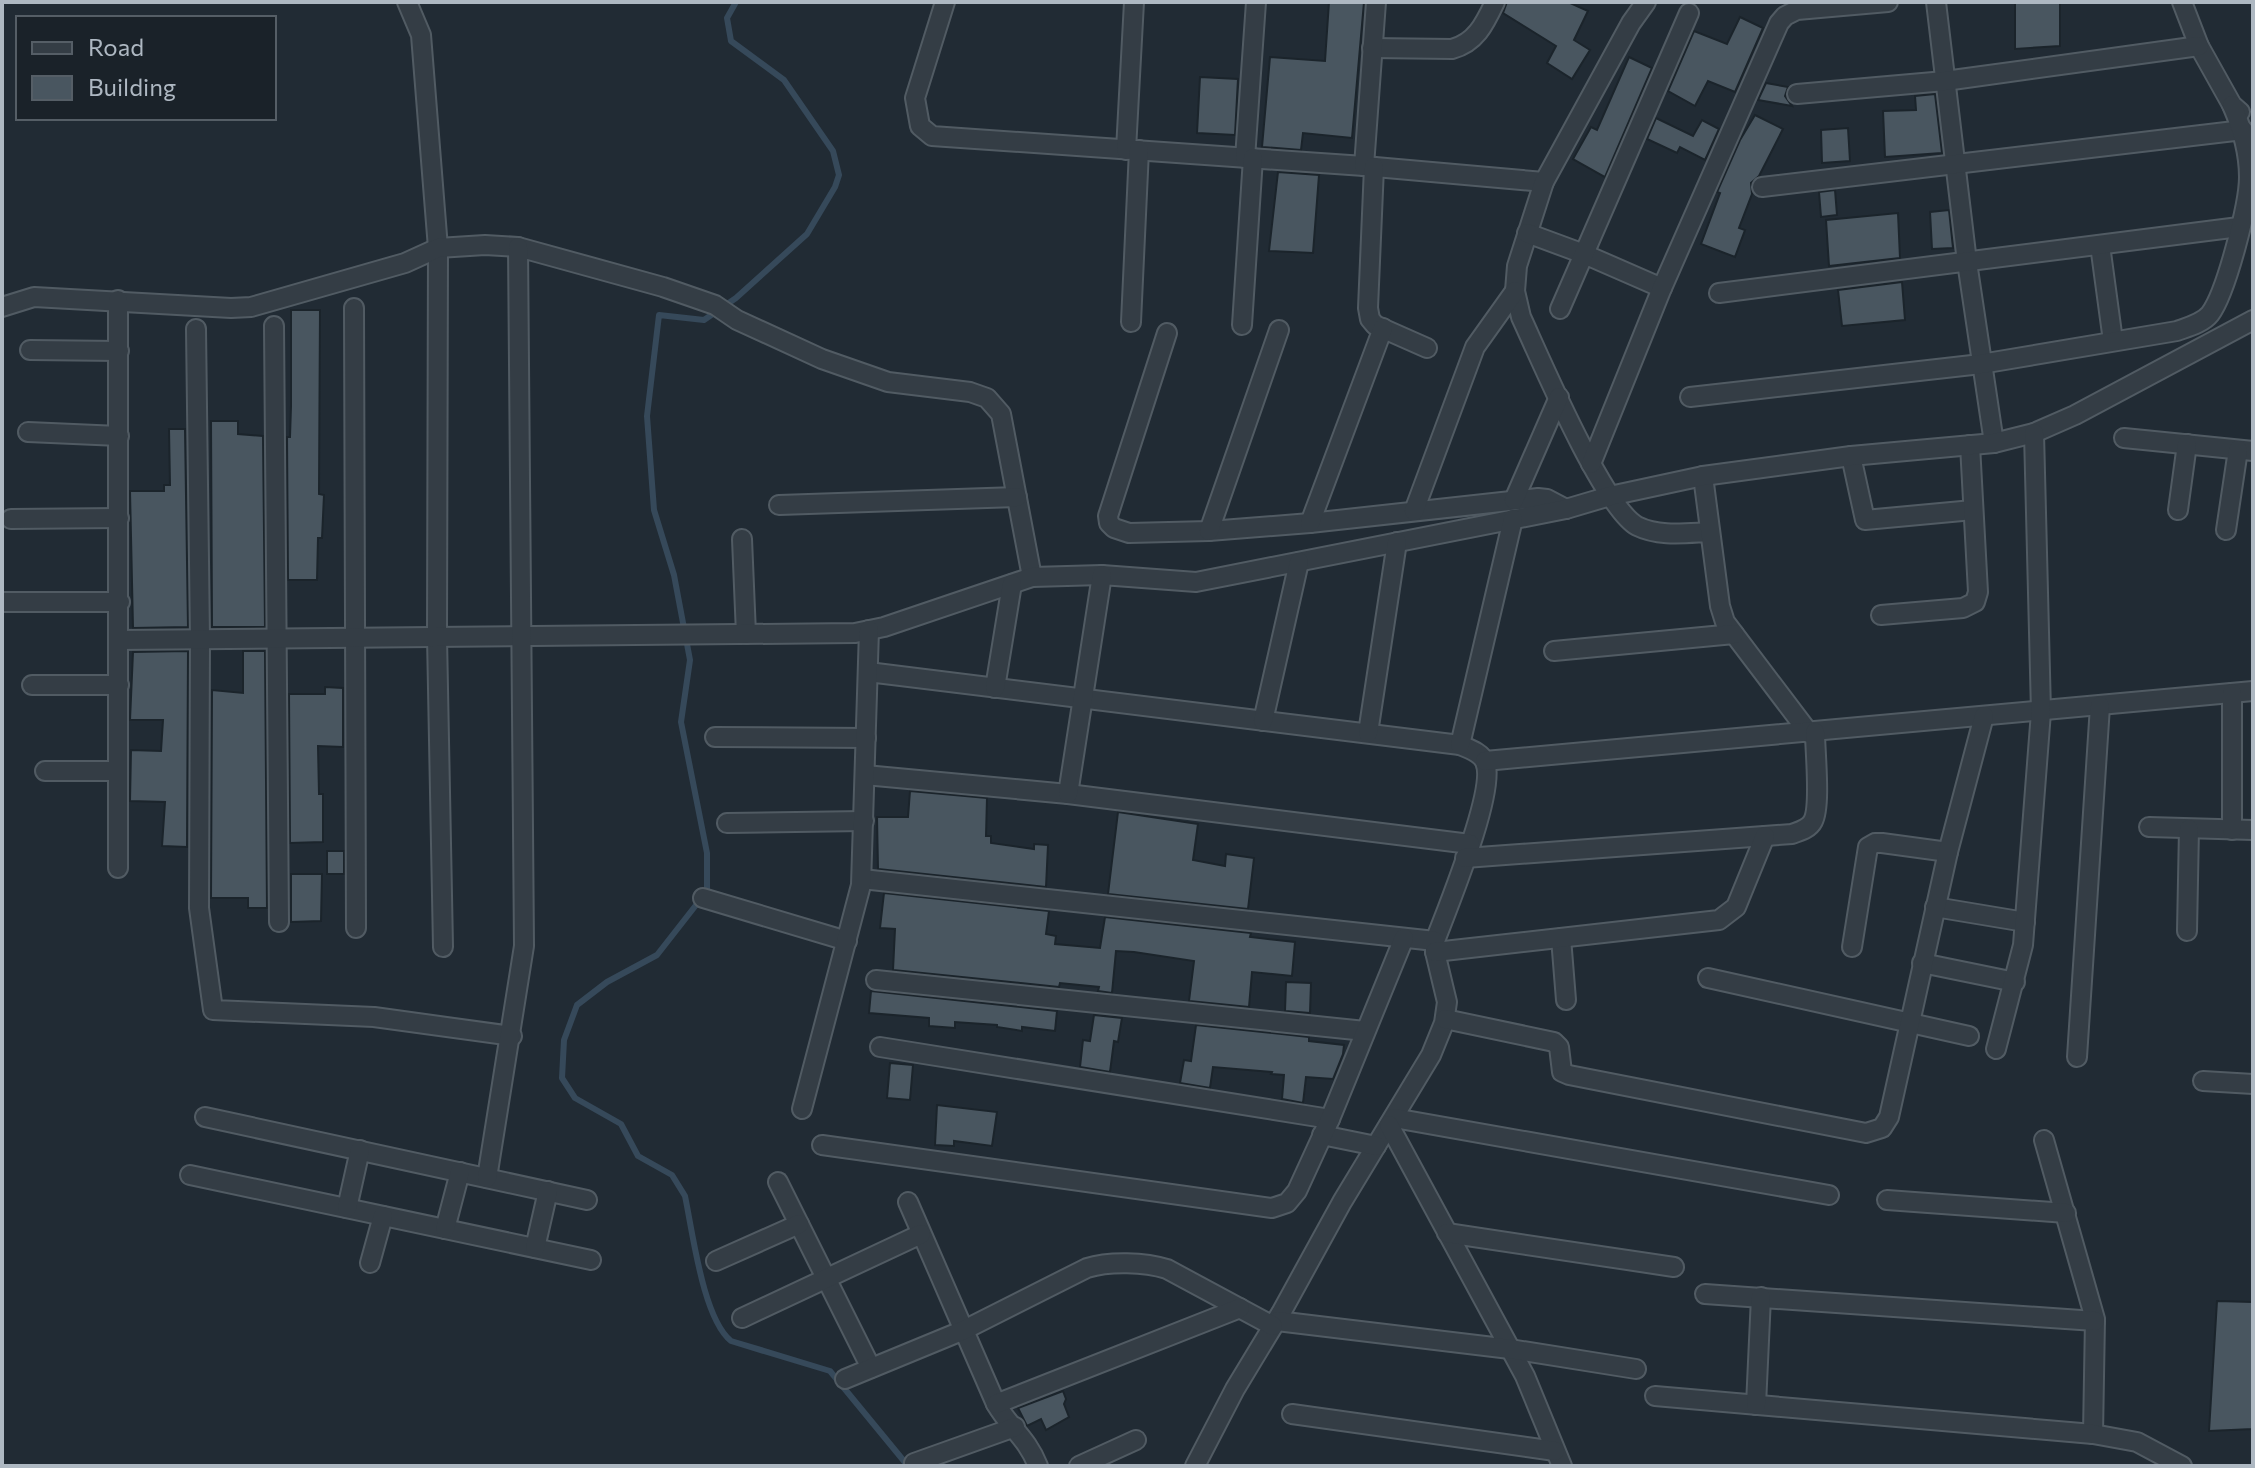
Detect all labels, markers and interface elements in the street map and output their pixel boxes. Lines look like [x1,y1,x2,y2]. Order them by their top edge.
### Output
legend [16,16,276,120]
text: Road [88,32,144,61]
text: Building [88,72,176,101]

